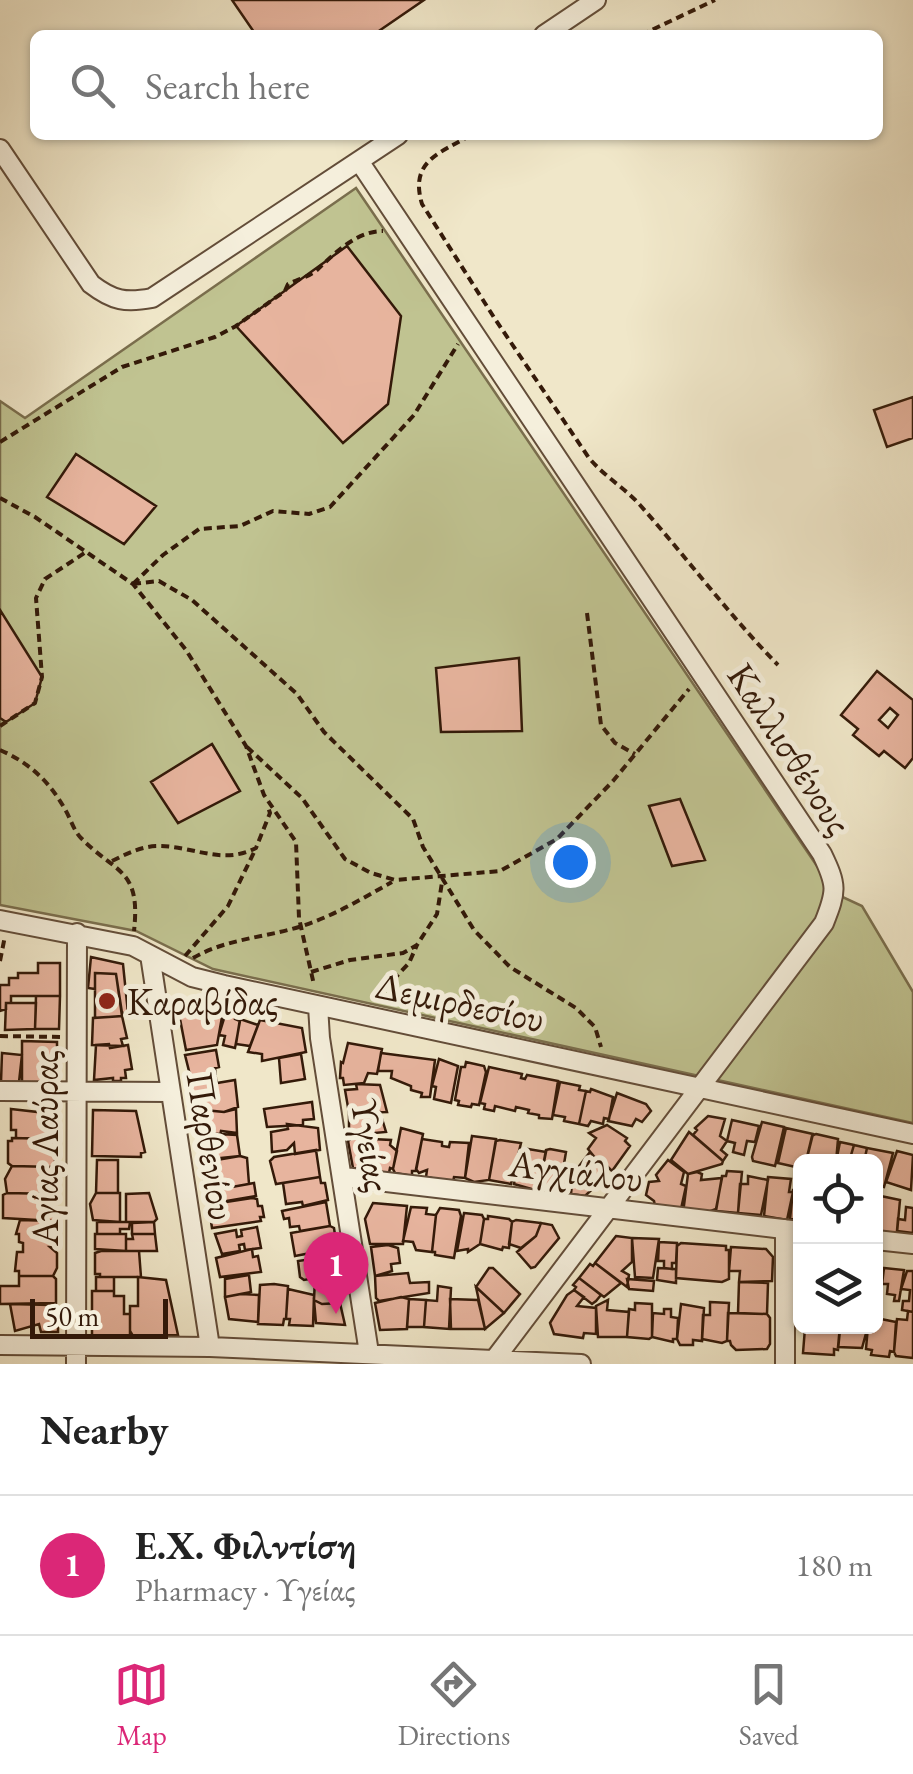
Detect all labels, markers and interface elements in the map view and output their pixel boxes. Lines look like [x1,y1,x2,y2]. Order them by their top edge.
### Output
search box [30,30,883,140]
icon: search [65,58,120,113]
text: Search here [145,61,310,110]
street label: Καλλισθένους [717,654,864,844]
your location [545,837,596,888]
street label: Δεμιρδεσίου [371,960,549,1043]
place label: Καραβίδας [127,976,278,1025]
marker: Καραβίδας [96,990,118,1012]
street label: Αγίας Λαύρας [19,1050,68,1247]
street label: Παρθενίου [176,1068,247,1224]
street label: Υγείας [340,1094,403,1195]
street label: Αγχιάλου [505,1138,646,1203]
map controls [793,1154,883,1334]
button: locate [793,1154,883,1244]
pin: 1 [304,1232,368,1314]
button: layers [793,1244,883,1334]
scale bar [30,1294,168,1338]
text: 50 m [45,1298,99,1334]
text: Nearby [40,1402,169,1457]
text: Ε.Χ. Φιλντίση [135,1520,357,1569]
text: 1 [64,1544,81,1586]
text: 180 m [796,1544,873,1586]
text: Pharmacy · Υγείας [135,1569,355,1611]
tab: Map [114,1657,169,1753]
tab: Directions [398,1657,510,1753]
tab: Saved [739,1657,799,1753]

